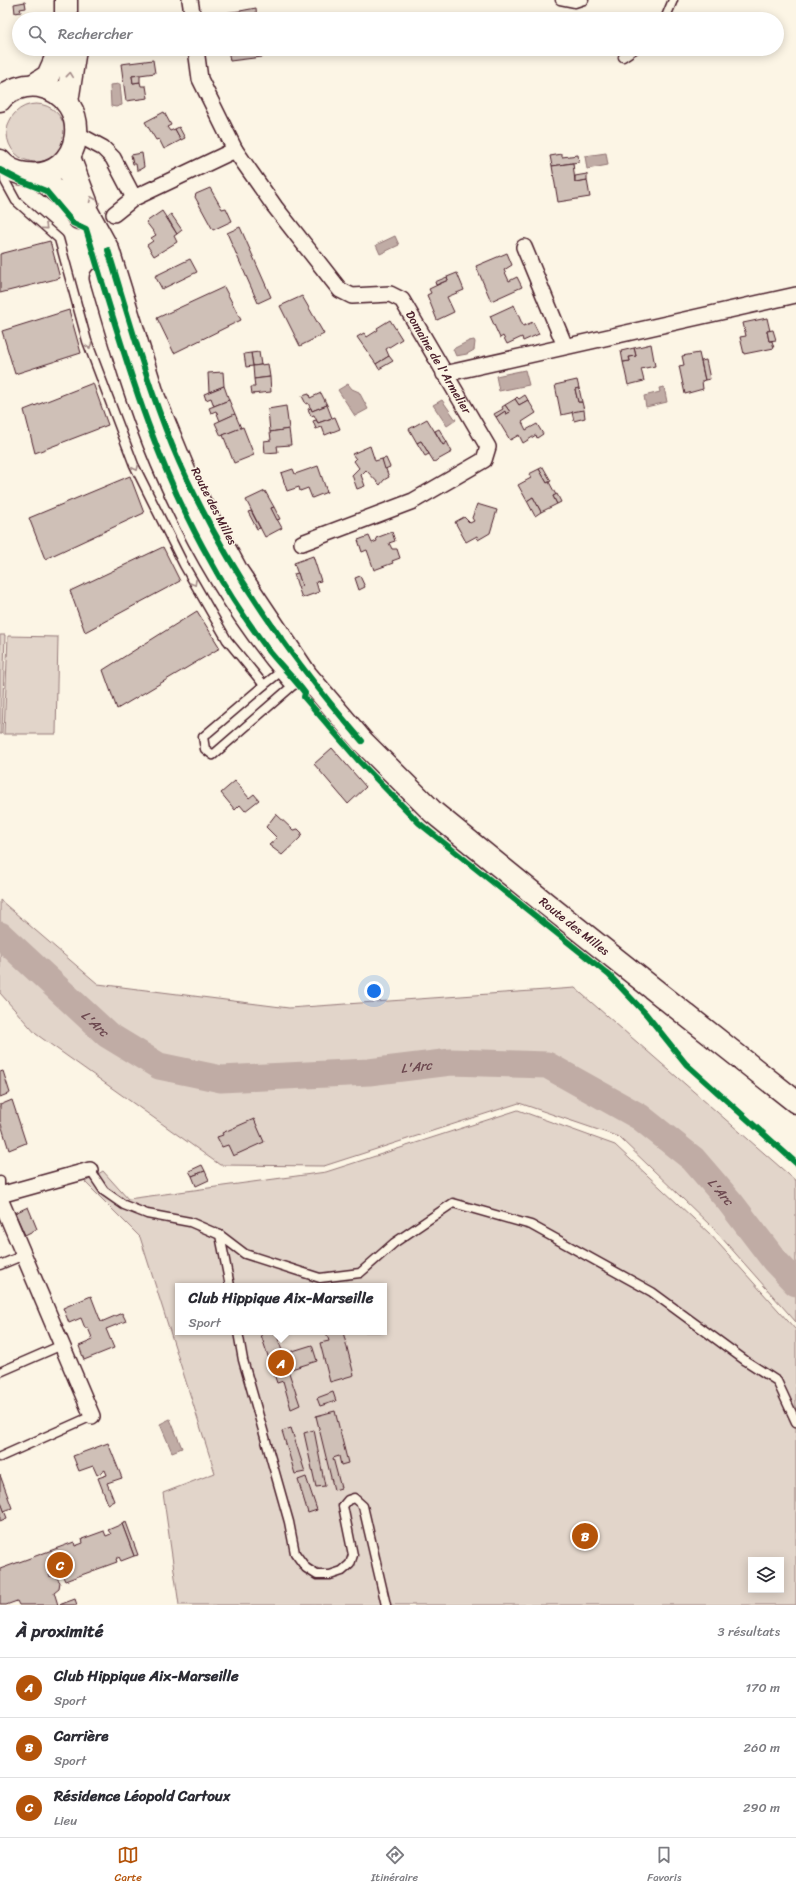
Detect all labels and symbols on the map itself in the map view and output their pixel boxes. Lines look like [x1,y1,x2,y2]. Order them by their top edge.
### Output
one-way arrow [65,72,74,78]
one-way arrow [89,196,97,204]
one-way arrow [40,222,47,229]
street label: Domaine de l'Armelier [399,306,478,419]
one-way arrow [84,343,92,350]
one-way arrow [131,463,139,471]
street label: Route des Milles [185,463,243,549]
one-way arrow [190,579,197,586]
street label: Route des Milles [534,891,615,961]
your location [364,981,384,1001]
water label: L'Arc [76,1004,116,1043]
water label: L'Arc [399,1053,435,1080]
water label: L'Arc [702,1172,741,1212]
pin: A [268,1348,294,1378]
pin: B [572,1521,598,1551]
pin: C [47,1550,73,1580]

